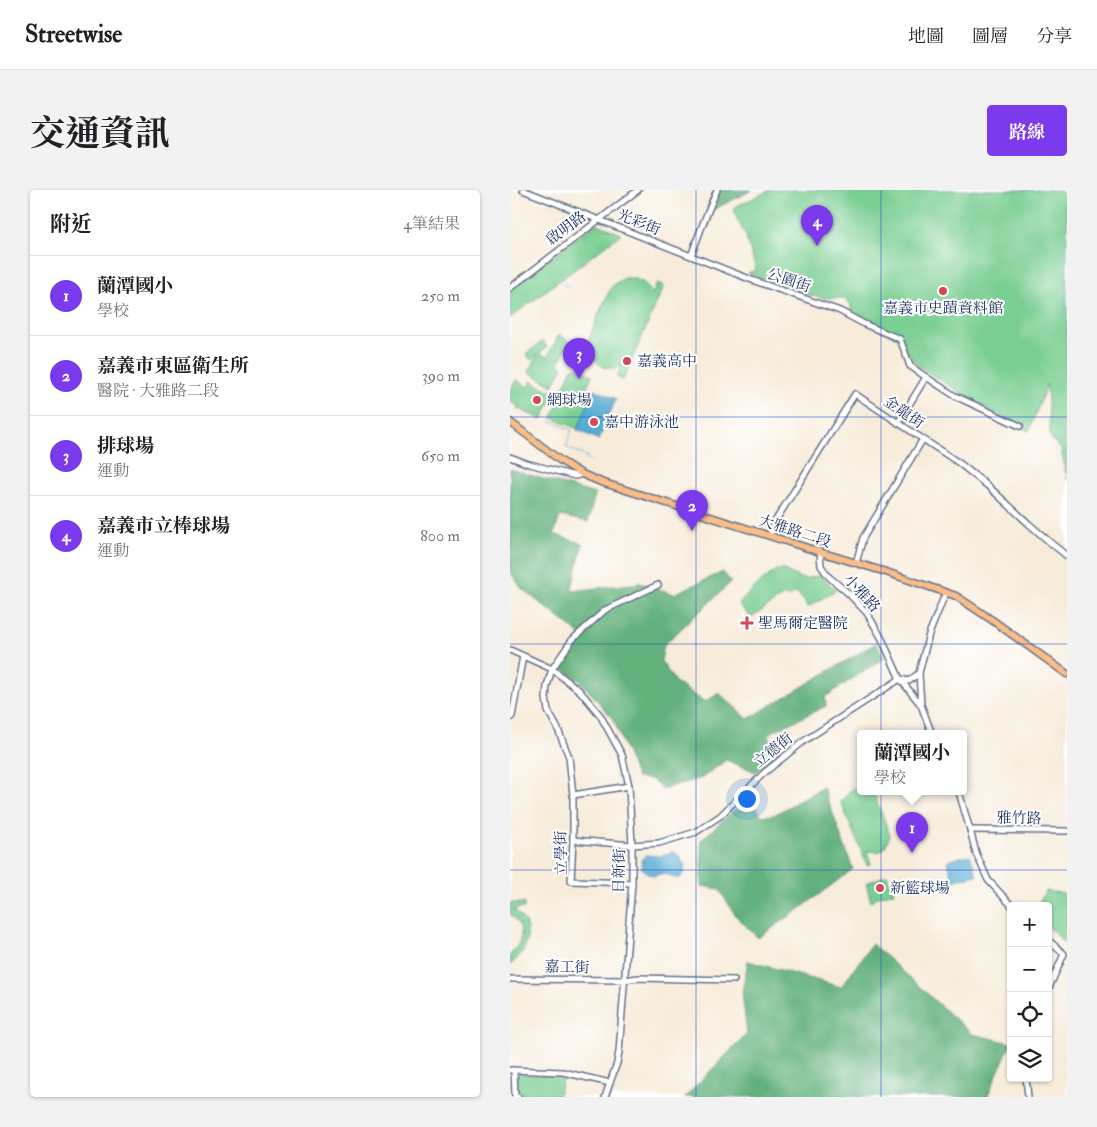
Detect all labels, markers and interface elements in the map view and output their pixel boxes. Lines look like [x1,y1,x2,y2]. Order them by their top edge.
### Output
text: Streetwise [25,19,122,50]
text: 地圖 [908,25,944,48]
text: 圖層 [972,25,1008,48]
text: 分享 [1036,25,1072,48]
button: 路線 [987,105,1067,156]
text: 交通資訊 [30,112,170,156]
street label: 光彩街 [614,205,663,240]
pin: 4 [801,205,833,246]
street label: 啟明路 [543,207,590,250]
text: 附近 [50,211,92,238]
text: 4筆結果 [403,214,460,234]
street label: 公園街 [764,264,813,297]
text: 蘭潭國小 [97,274,173,298]
marker: 嘉義市史蹟資料館 [937,285,949,297]
text: 1 [63,286,69,306]
text: 250 m [421,286,460,306]
place label: 嘉義市史蹟資料館 [883,299,1003,318]
text: 學校 [97,301,129,321]
pin: 3 [563,338,595,379]
place label: 嘉義高中 [637,352,697,371]
text: 嘉義市東區衛生所 [97,354,249,378]
marker: 嘉義高中 [621,355,633,367]
text: 2 [62,366,70,386]
text: 390 m [422,366,460,386]
text: 醫院 · 大雅路二段 [97,381,219,401]
place label: 網球場 [547,391,592,410]
street label: 金龍街 [880,392,928,433]
marker: 網球場 [531,394,543,406]
place label: 嘉中游泳池 [604,413,679,432]
marker: 嘉中游泳池 [588,416,600,428]
text: 排球場 [97,434,154,458]
text: 3 [63,446,69,466]
text: 650 m [421,446,460,466]
text: 運動 [97,461,129,481]
pin: 2 [676,490,708,531]
street label: 大雅路二段 [756,511,833,552]
text: 嘉義市立棒球場 [97,514,230,538]
text: 4 [62,526,70,546]
text: 800 m [420,526,460,546]
text: 運動 [97,541,129,561]
street label: 小雅路 [839,570,884,616]
place label: 聖馬爾定醫院 [758,614,848,633]
marker: 聖馬爾定醫院 [740,616,754,630]
street label: 立德街 [750,729,797,772]
popup [857,730,967,795]
text: 蘭潭國小 [874,741,950,765]
text: 學校 [874,768,906,788]
your location [734,786,760,812]
street label: 雅竹路 [996,809,1042,828]
pin: 1 [896,812,928,853]
street label: 立學街 [552,830,571,876]
street label: 日新街 [610,848,629,894]
place label: 新籃球場 [890,879,950,898]
marker: 新籃球場 [874,882,886,894]
map controls [1007,902,1052,1082]
button: + [1007,902,1052,947]
button: − [1007,947,1052,992]
street label: 嘉工街 [544,958,590,977]
button: locate [1007,992,1052,1037]
button: layers [1007,1037,1052,1082]

